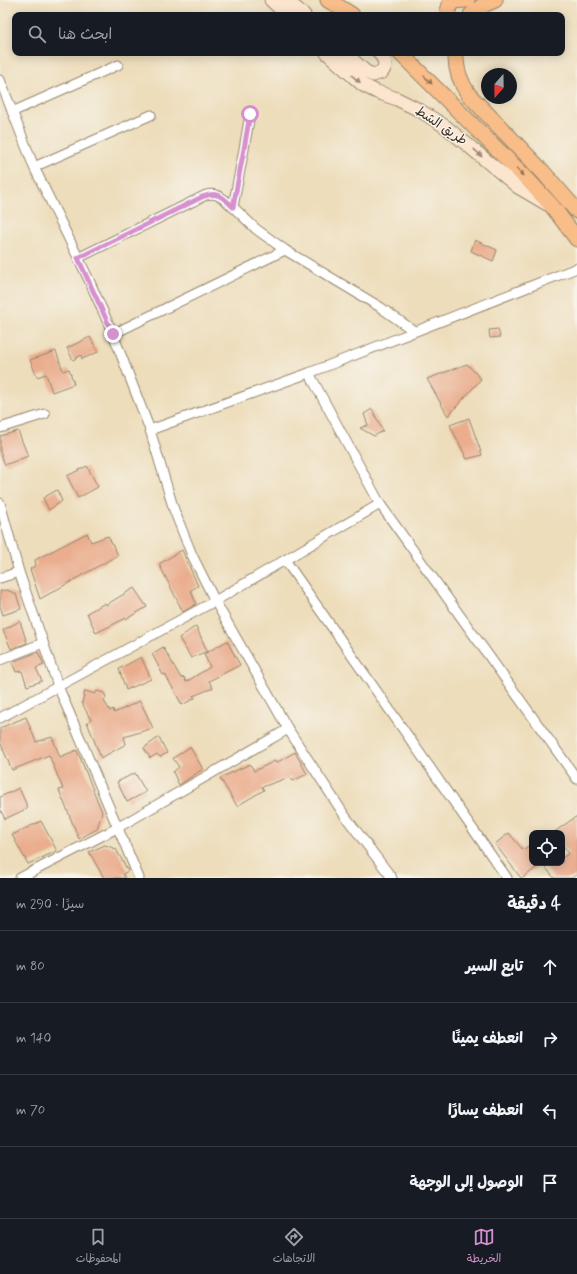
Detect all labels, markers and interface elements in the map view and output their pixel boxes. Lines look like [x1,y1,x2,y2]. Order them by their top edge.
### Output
search box [12,12,565,56]
icon: search [26,23,48,45]
text: ابحث هنا [58,25,112,45]
north arrow [481,68,517,104]
one-way arrow [351,75,362,84]
one-way arrow [423,76,433,85]
street label: طريق الشط [412,102,470,150]
route start [241,105,259,123]
one-way arrow [474,148,483,157]
one-way arrow [515,167,525,177]
route end [104,325,122,343]
map controls [529,830,565,866]
button: locate [529,830,565,866]
text: 4 دقيقة [507,893,561,915]
text: سيرًا · 290 m [16,896,84,913]
icon: ahead [539,956,561,978]
text: تابع السير [465,957,523,977]
text: 80 m [16,958,45,975]
icon: right [539,1028,561,1050]
text: انعطف يمينًا [452,1029,523,1049]
text: 140 m [16,1030,51,1047]
icon: left [539,1100,561,1122]
text: انعطف يسارًا [448,1101,523,1121]
text: 70 m [16,1102,45,1119]
icon: arrive [539,1172,561,1194]
text: الوصول إلى الوجهة [409,1173,523,1193]
tab: المحفوظات [76,1226,121,1268]
tab: الاتجاهات [273,1226,315,1268]
tab: الخريطة [467,1226,501,1268]

